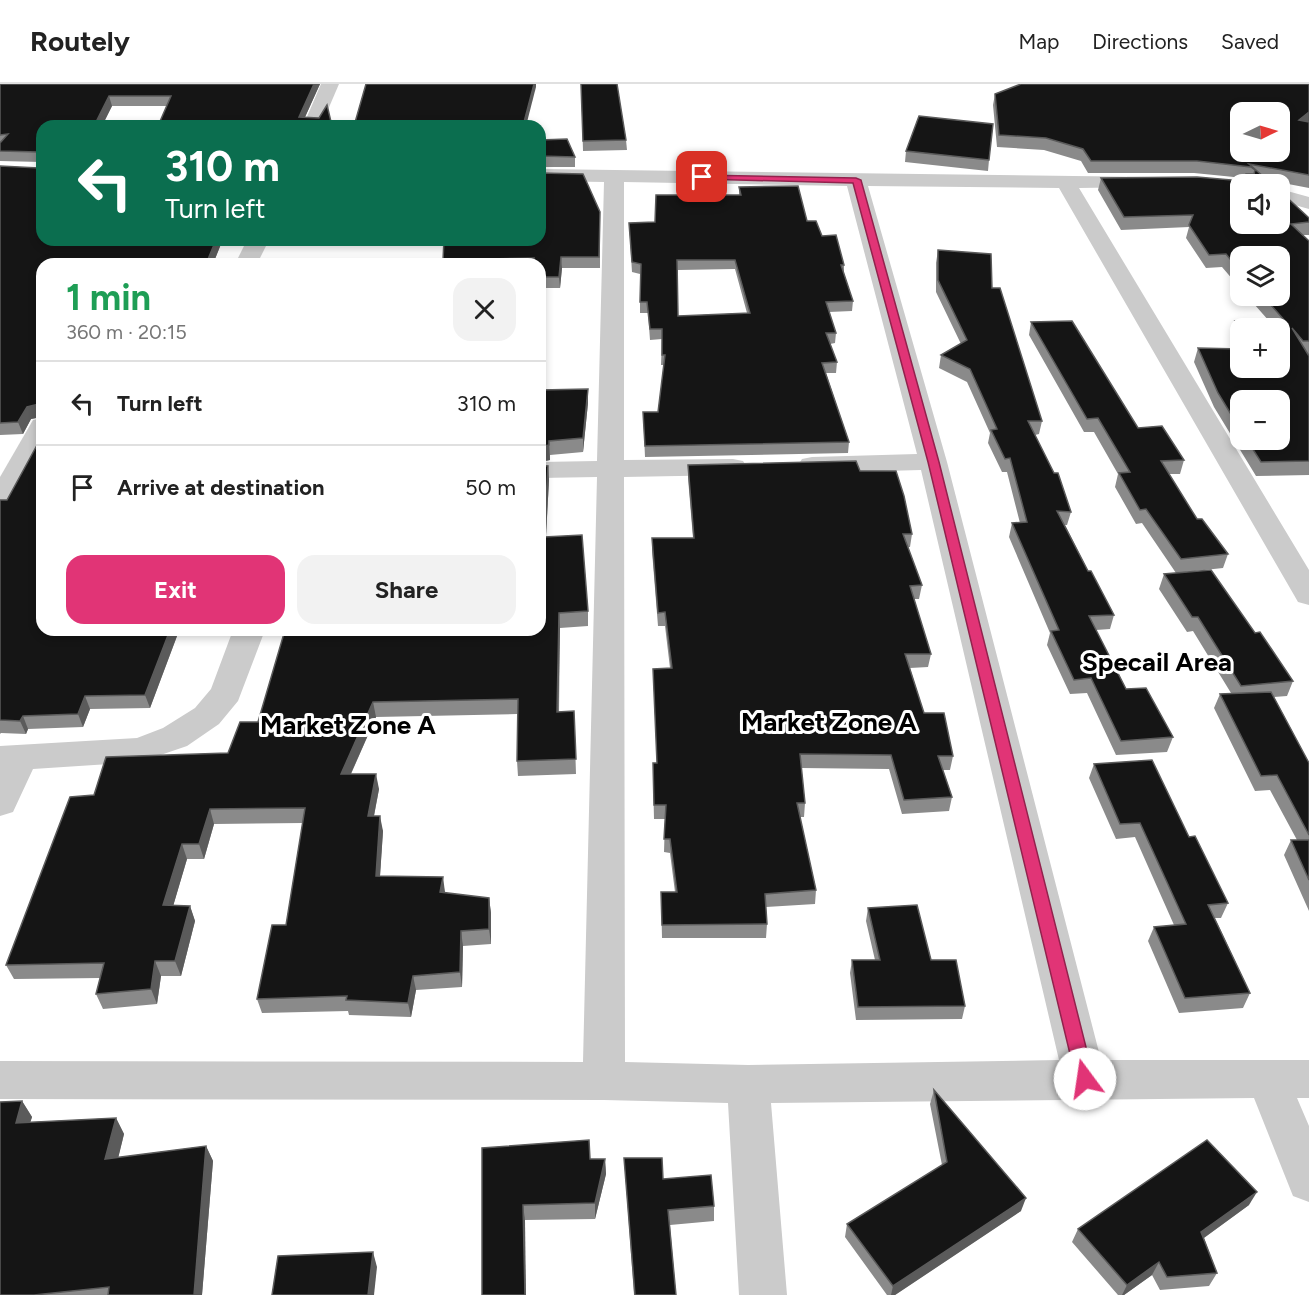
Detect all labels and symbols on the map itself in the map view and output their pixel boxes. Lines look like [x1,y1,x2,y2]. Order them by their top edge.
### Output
north arrow [1230,102,1290,162]
pin [676,151,727,202]
district label: Specail Area [1082,646,1232,678]
district label: Market Zone A [741,706,917,738]
district label: Market Zone A [260,709,436,741]
position arrow [1053,1047,1117,1111]

